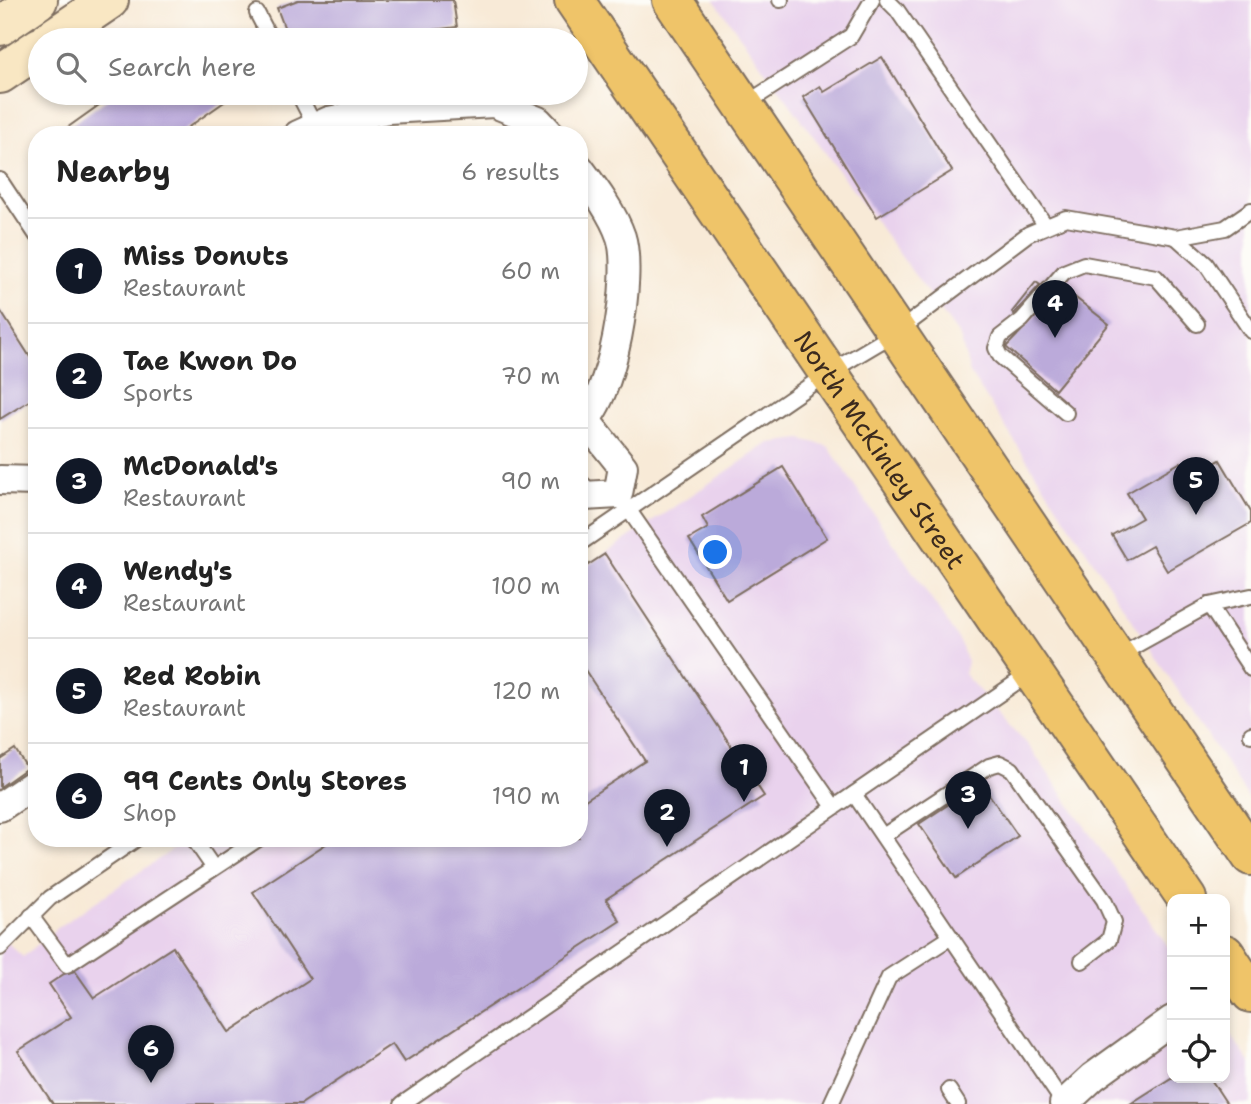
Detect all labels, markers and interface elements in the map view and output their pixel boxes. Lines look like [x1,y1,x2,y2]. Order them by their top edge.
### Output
search box [28,28,588,105]
icon: search [52,48,90,86]
text: Search here [108,49,257,84]
text: Nearby [56,151,171,192]
text: 6 results [461,157,560,187]
text: Miss Donuts [123,238,289,273]
text: 1 [74,256,84,286]
text: 60 m [501,256,560,286]
text: Restaurant [123,273,246,303]
pin: 4 [1032,280,1078,338]
street label: North McKinley Street [787,323,974,576]
text: Tae Kwon Do [123,343,297,378]
text: 2 [71,361,87,391]
text: 70 m [501,361,560,391]
text: Sports [123,378,194,408]
text: McDonald's [123,448,278,483]
pin: 5 [1173,457,1219,515]
text: 3 [71,466,87,496]
text: 90 m [500,466,560,496]
text: Restaurant [123,483,246,513]
your location [698,535,732,569]
text: Wendy's [123,553,232,588]
text: 4 [71,571,87,601]
text: 100 m [491,571,560,601]
text: Restaurant [123,588,246,618]
text: Red Robin [123,658,261,693]
text: 5 [72,676,86,706]
text: 120 m [492,676,560,706]
text: Restaurant [123,693,246,723]
pin: 1 [721,744,767,802]
text: 99 Cents Only Stores [123,763,407,798]
pin: 3 [945,771,991,829]
text: 6 [71,781,87,811]
text: 190 m [492,781,560,811]
pin: 2 [644,789,690,847]
text: Shop [123,798,177,828]
map controls [1167,894,1230,1083]
button: + [1167,894,1230,957]
button: − [1167,957,1230,1020]
button: locate [1167,1020,1230,1083]
pin: 6 [128,1025,174,1083]

